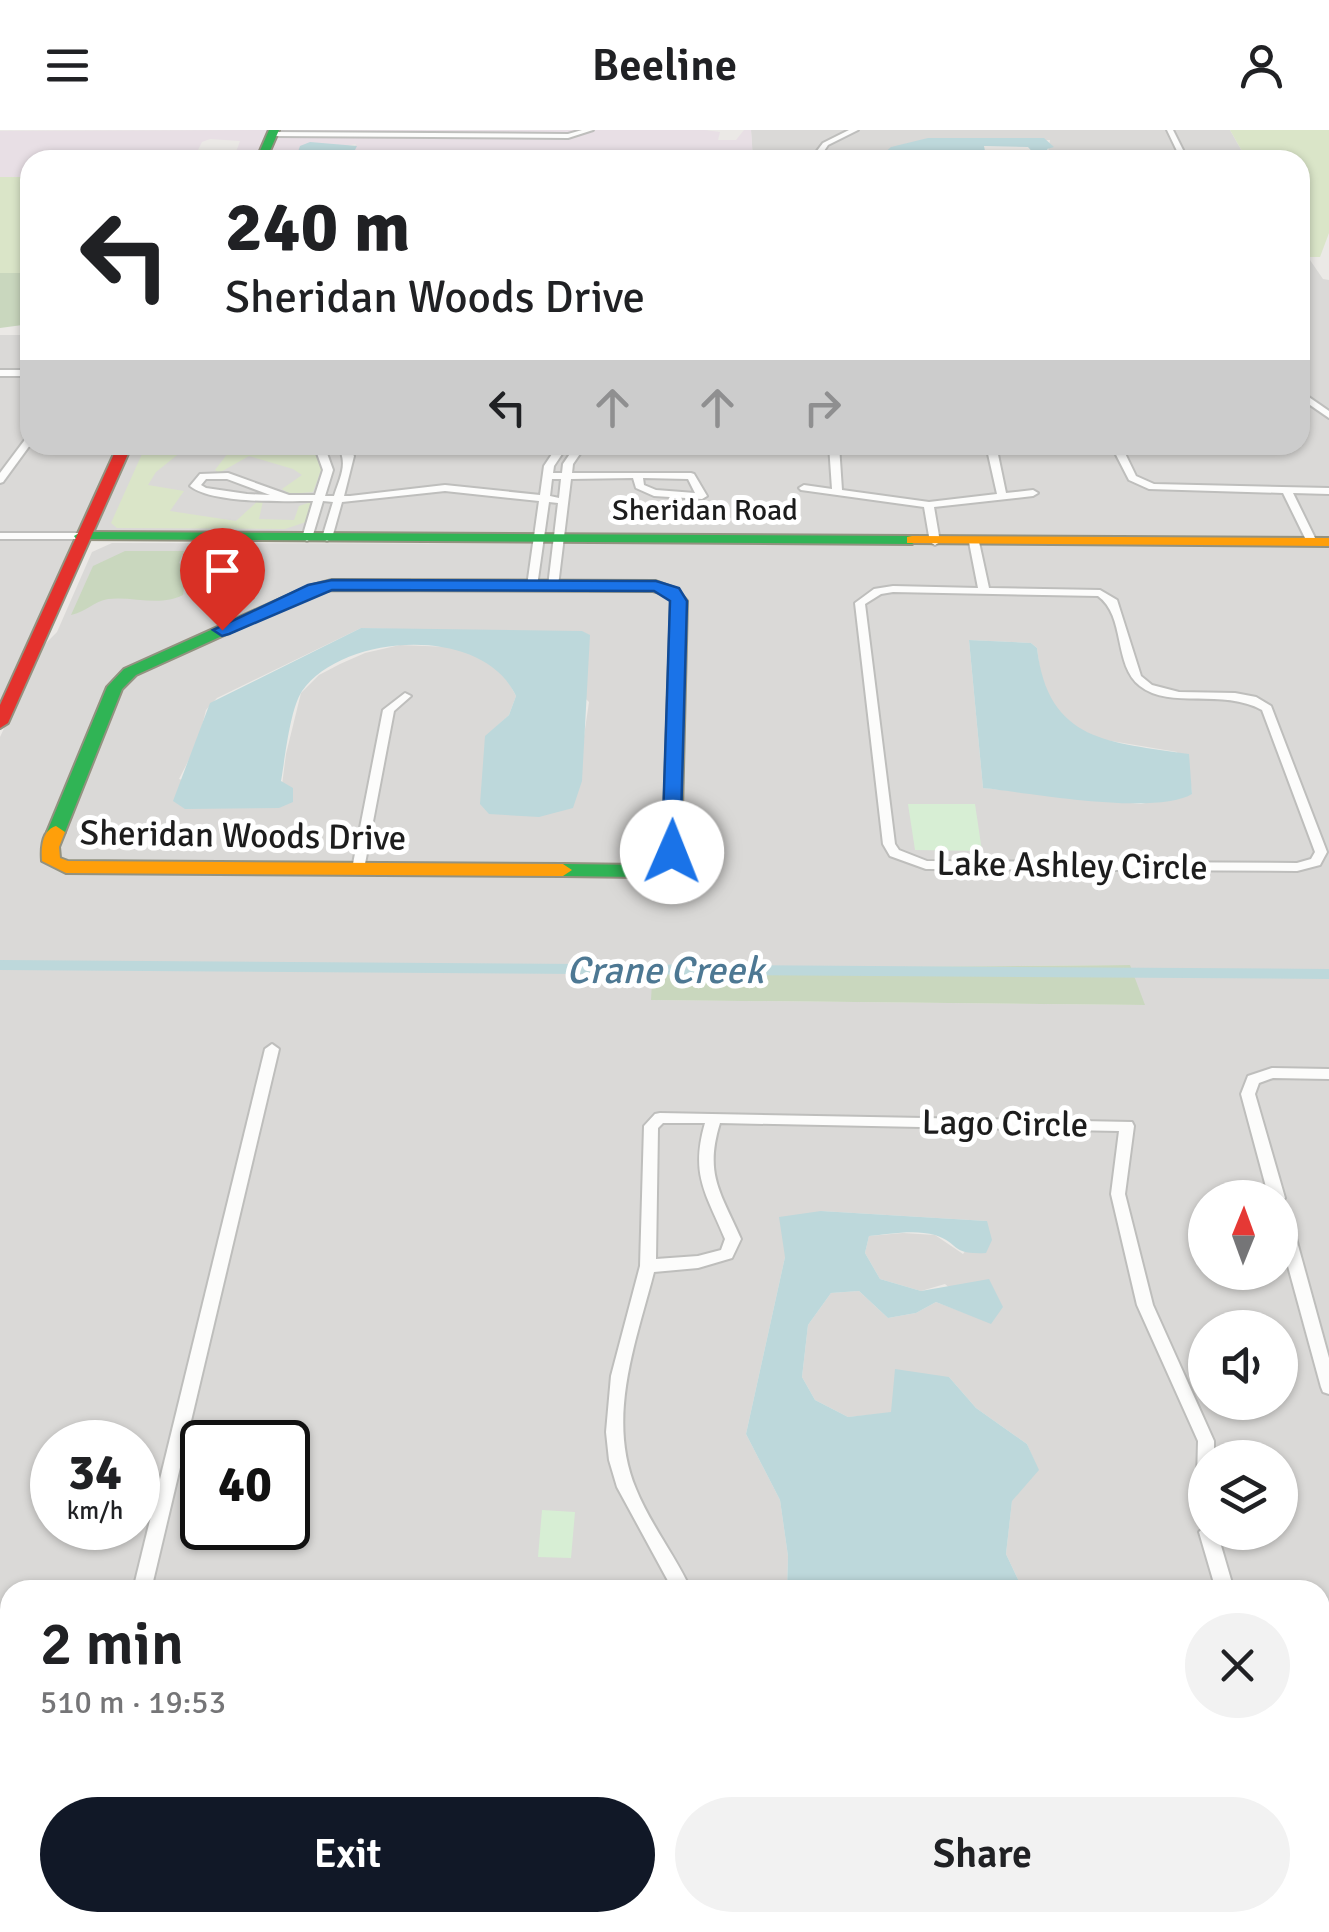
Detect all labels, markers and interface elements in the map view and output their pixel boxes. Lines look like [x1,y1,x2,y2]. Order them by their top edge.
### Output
icon: menu [40,38,95,93]
text: Beeline [592,38,737,93]
icon: person [1234,38,1289,93]
text: 240 m [225,184,410,270]
icon: left [60,190,190,320]
text: Sheridan Woods Drive [225,270,645,325]
icon: left [480,380,535,435]
icon: ahead [585,380,640,435]
icon: ahead [690,380,745,435]
icon: right [795,380,850,435]
street label: Sheridan Road [612,492,798,529]
pin [180,528,265,631]
icon: arrive [195,543,250,598]
position arrow [620,800,724,904]
street label: Sheridan Woods Drive [79,811,407,860]
street label: Lake Ashley Circle [936,842,1208,889]
water label: Crane Creek [566,947,767,994]
street label: Lago Circle [921,1101,1089,1146]
north arrow [1188,1180,1298,1290]
map controls [1188,1180,1298,1550]
button: sound [1188,1310,1298,1420]
speed limit sign: 40 [180,1420,310,1550]
button: layers [1188,1440,1298,1550]
text: 34 [68,1442,122,1504]
text: km/h [67,1495,123,1526]
text: 2 min [40,1608,184,1682]
button: close [1185,1613,1290,1718]
text: 510 m · 19:53 [40,1683,226,1722]
button: Exit [40,1797,655,1912]
button: Share [675,1797,1290,1912]

